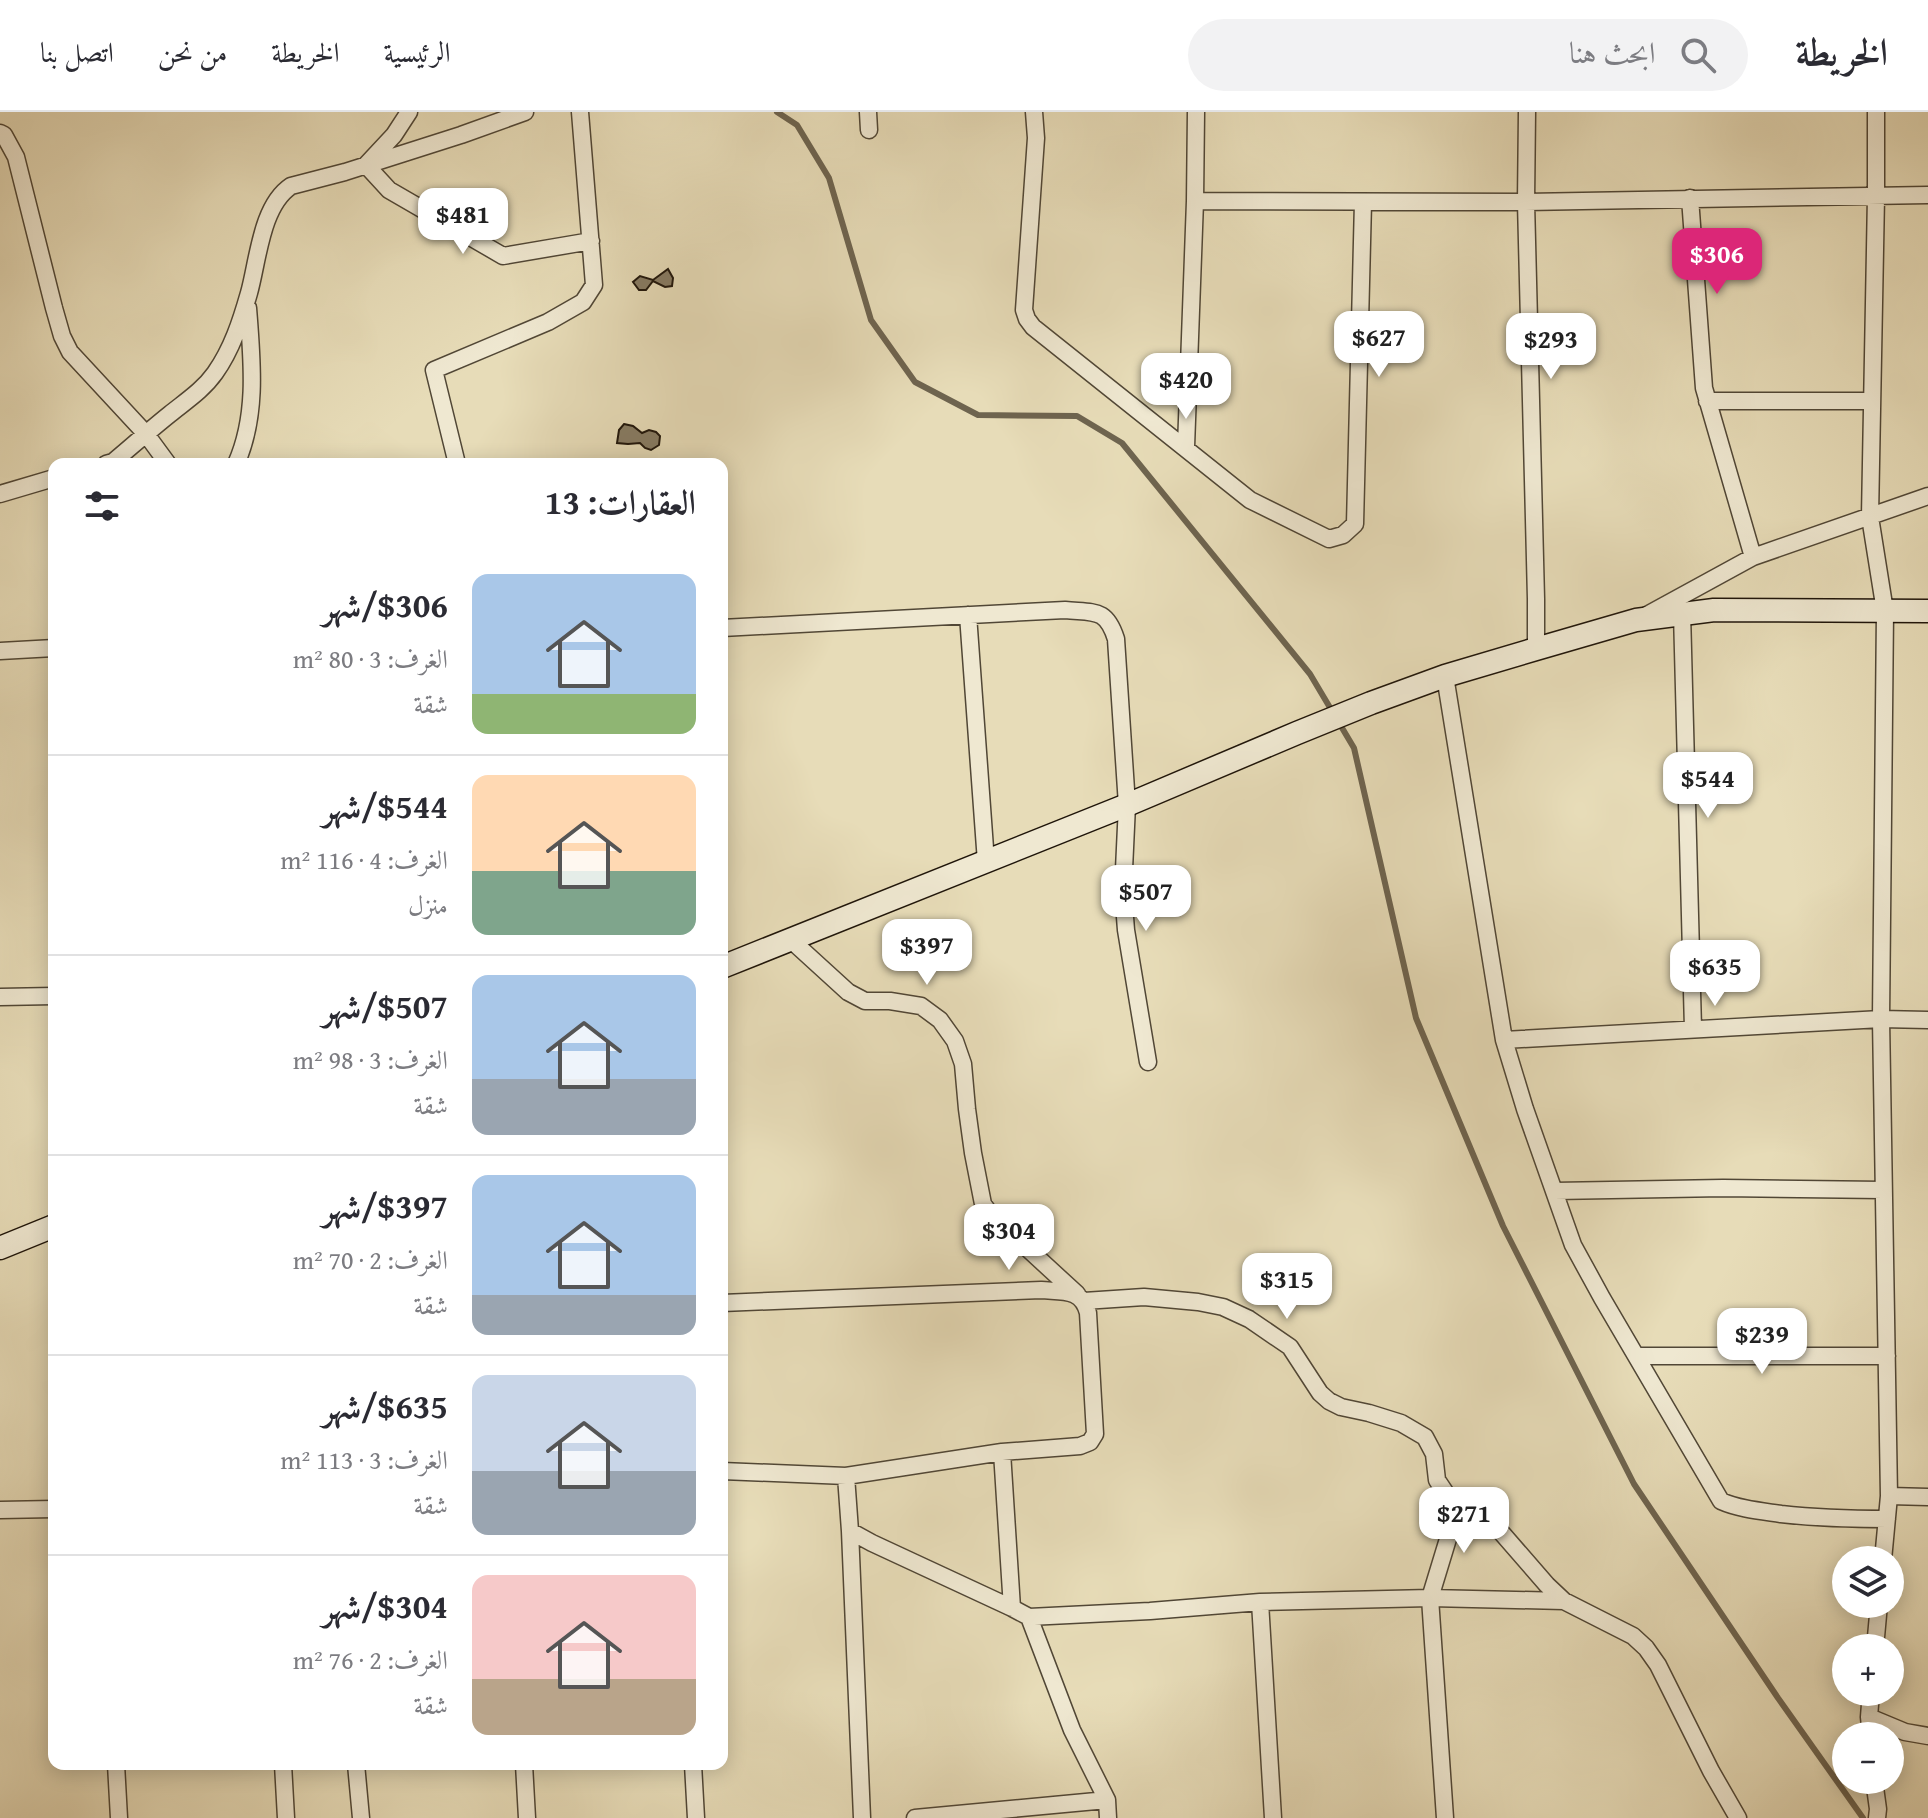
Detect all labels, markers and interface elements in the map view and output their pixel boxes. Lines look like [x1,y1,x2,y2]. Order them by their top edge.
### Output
search box [1188,19,1748,91]
text: الخريطة [1796,23,1888,79]
text: ابحث هنا [1569,30,1656,74]
text: اتصل بنا [40,31,114,72]
text: من نحن [158,31,227,72]
text: الخريطة [271,31,339,72]
text: الرئيسية [383,31,451,72]
icon: search [1676,33,1720,77]
pin: $481 [416,188,510,256]
text: $481 [436,194,490,233]
pin: $306 [1670,228,1764,296]
text: $306 [1690,234,1744,273]
pin: $627 [1332,311,1426,379]
pin: $293 [1504,313,1598,381]
text: $627 [1352,317,1406,356]
text: $293 [1524,319,1578,358]
pin: $420 [1139,353,1233,421]
text: $420 [1159,359,1213,398]
text: العقارات: 13 [545,477,696,526]
icon: filters [80,484,124,528]
text: $306/شهر [322,580,448,629]
icon: home [536,606,632,702]
text: الغرف: 3 · 80 m² [293,639,448,678]
text: شقة [414,684,448,723]
pin: $544 [1661,752,1755,820]
text: $544 [1681,758,1735,797]
text: $544/شهر [322,781,448,830]
icon: home [536,807,632,903]
text: الغرف: 4 · 116 m² [280,840,448,879]
pin: $507 [1099,865,1193,933]
text: $507 [1119,871,1173,910]
text: منزل [408,885,448,924]
pin: $397 [880,919,974,987]
text: $397 [900,925,954,964]
pin: $635 [1668,940,1762,1008]
text: $635 [1688,946,1742,985]
text: $507/شهر [322,981,448,1030]
icon: home [536,1007,632,1103]
text: الغرف: 3 · 98 m² [293,1040,448,1079]
text: شقة [414,1085,448,1124]
text: $397/شهر [322,1181,448,1230]
pin: $304 [962,1204,1056,1272]
icon: home [536,1207,632,1303]
text: $304 [982,1210,1036,1249]
text: الغرف: 2 · 70 m² [293,1240,448,1279]
pin: $315 [1240,1253,1334,1321]
text: $315 [1260,1259,1314,1298]
text: شقة [414,1285,448,1324]
pin: $239 [1715,1308,1809,1376]
text: $239 [1735,1314,1789,1353]
text: $635/شهر [322,1381,448,1430]
icon: home [536,1407,632,1503]
text: الغرف: 3 · 113 m² [280,1440,448,1479]
text: شقة [414,1485,448,1524]
pin: $271 [1417,1487,1511,1555]
text: $271 [1437,1493,1491,1532]
map controls [1832,1546,1904,1794]
button: layers [1832,1546,1904,1618]
text: $304/شهر [322,1581,448,1630]
icon: home [536,1607,632,1703]
button: + [1832,1634,1904,1706]
text: الغرف: 2 · 76 m² [293,1640,448,1679]
text: شقة [414,1685,448,1724]
button: − [1832,1722,1904,1794]

